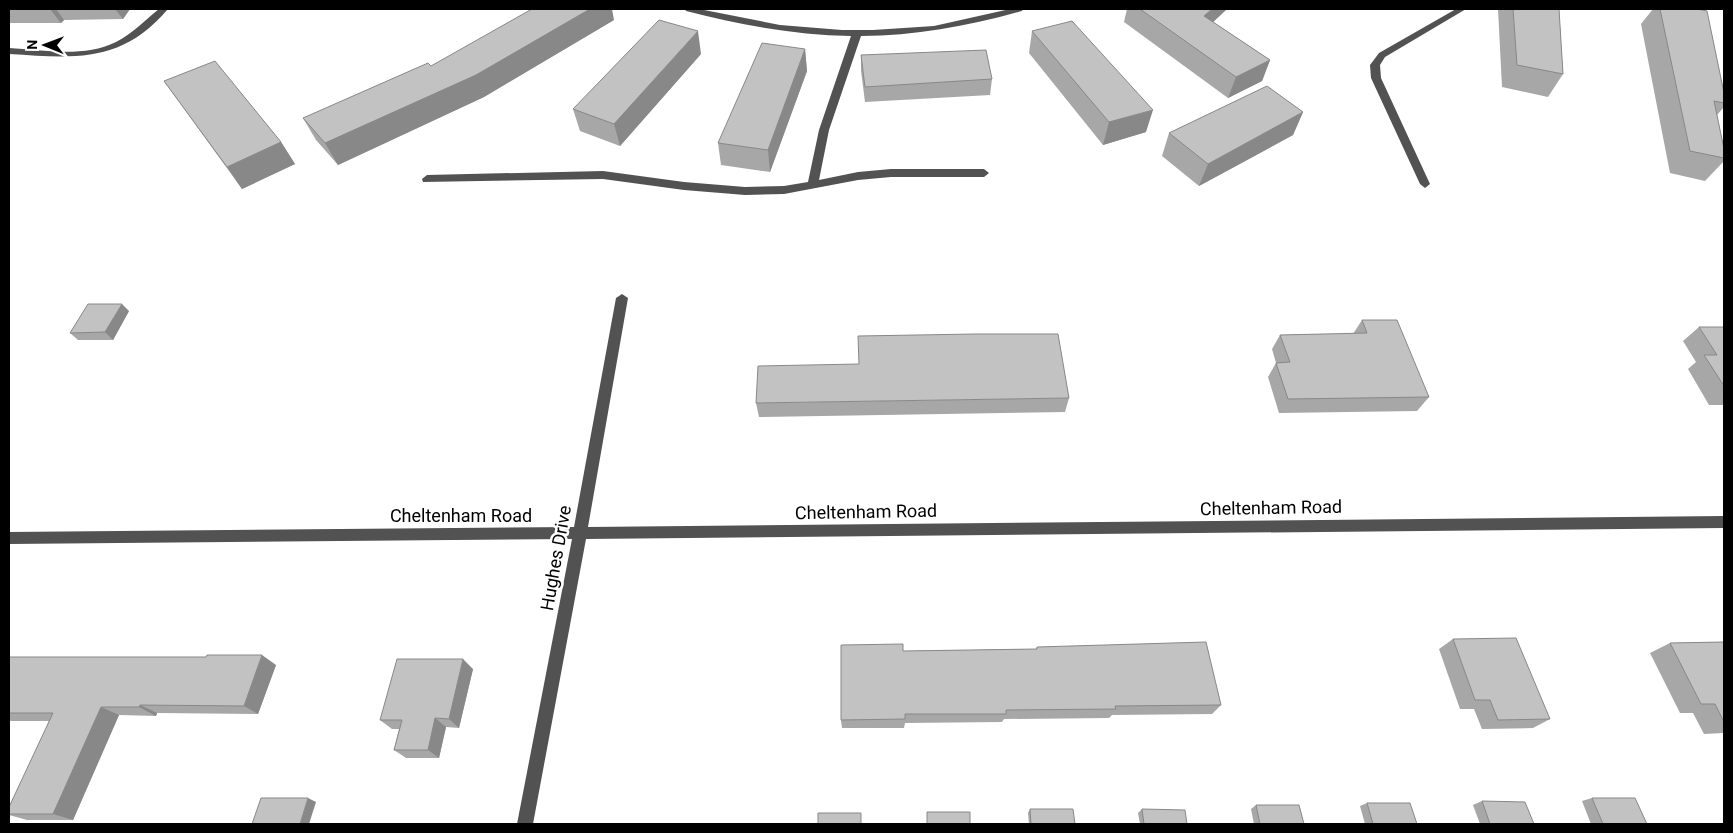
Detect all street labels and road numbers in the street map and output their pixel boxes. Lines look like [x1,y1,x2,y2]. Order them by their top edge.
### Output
street label: Cheltenham Road [1200,496,1342,519]
street label: Cheltenham Road [795,500,937,523]
street label: Hughes Drive [536,504,575,612]
street label: Cheltenham Road [390,505,532,526]

